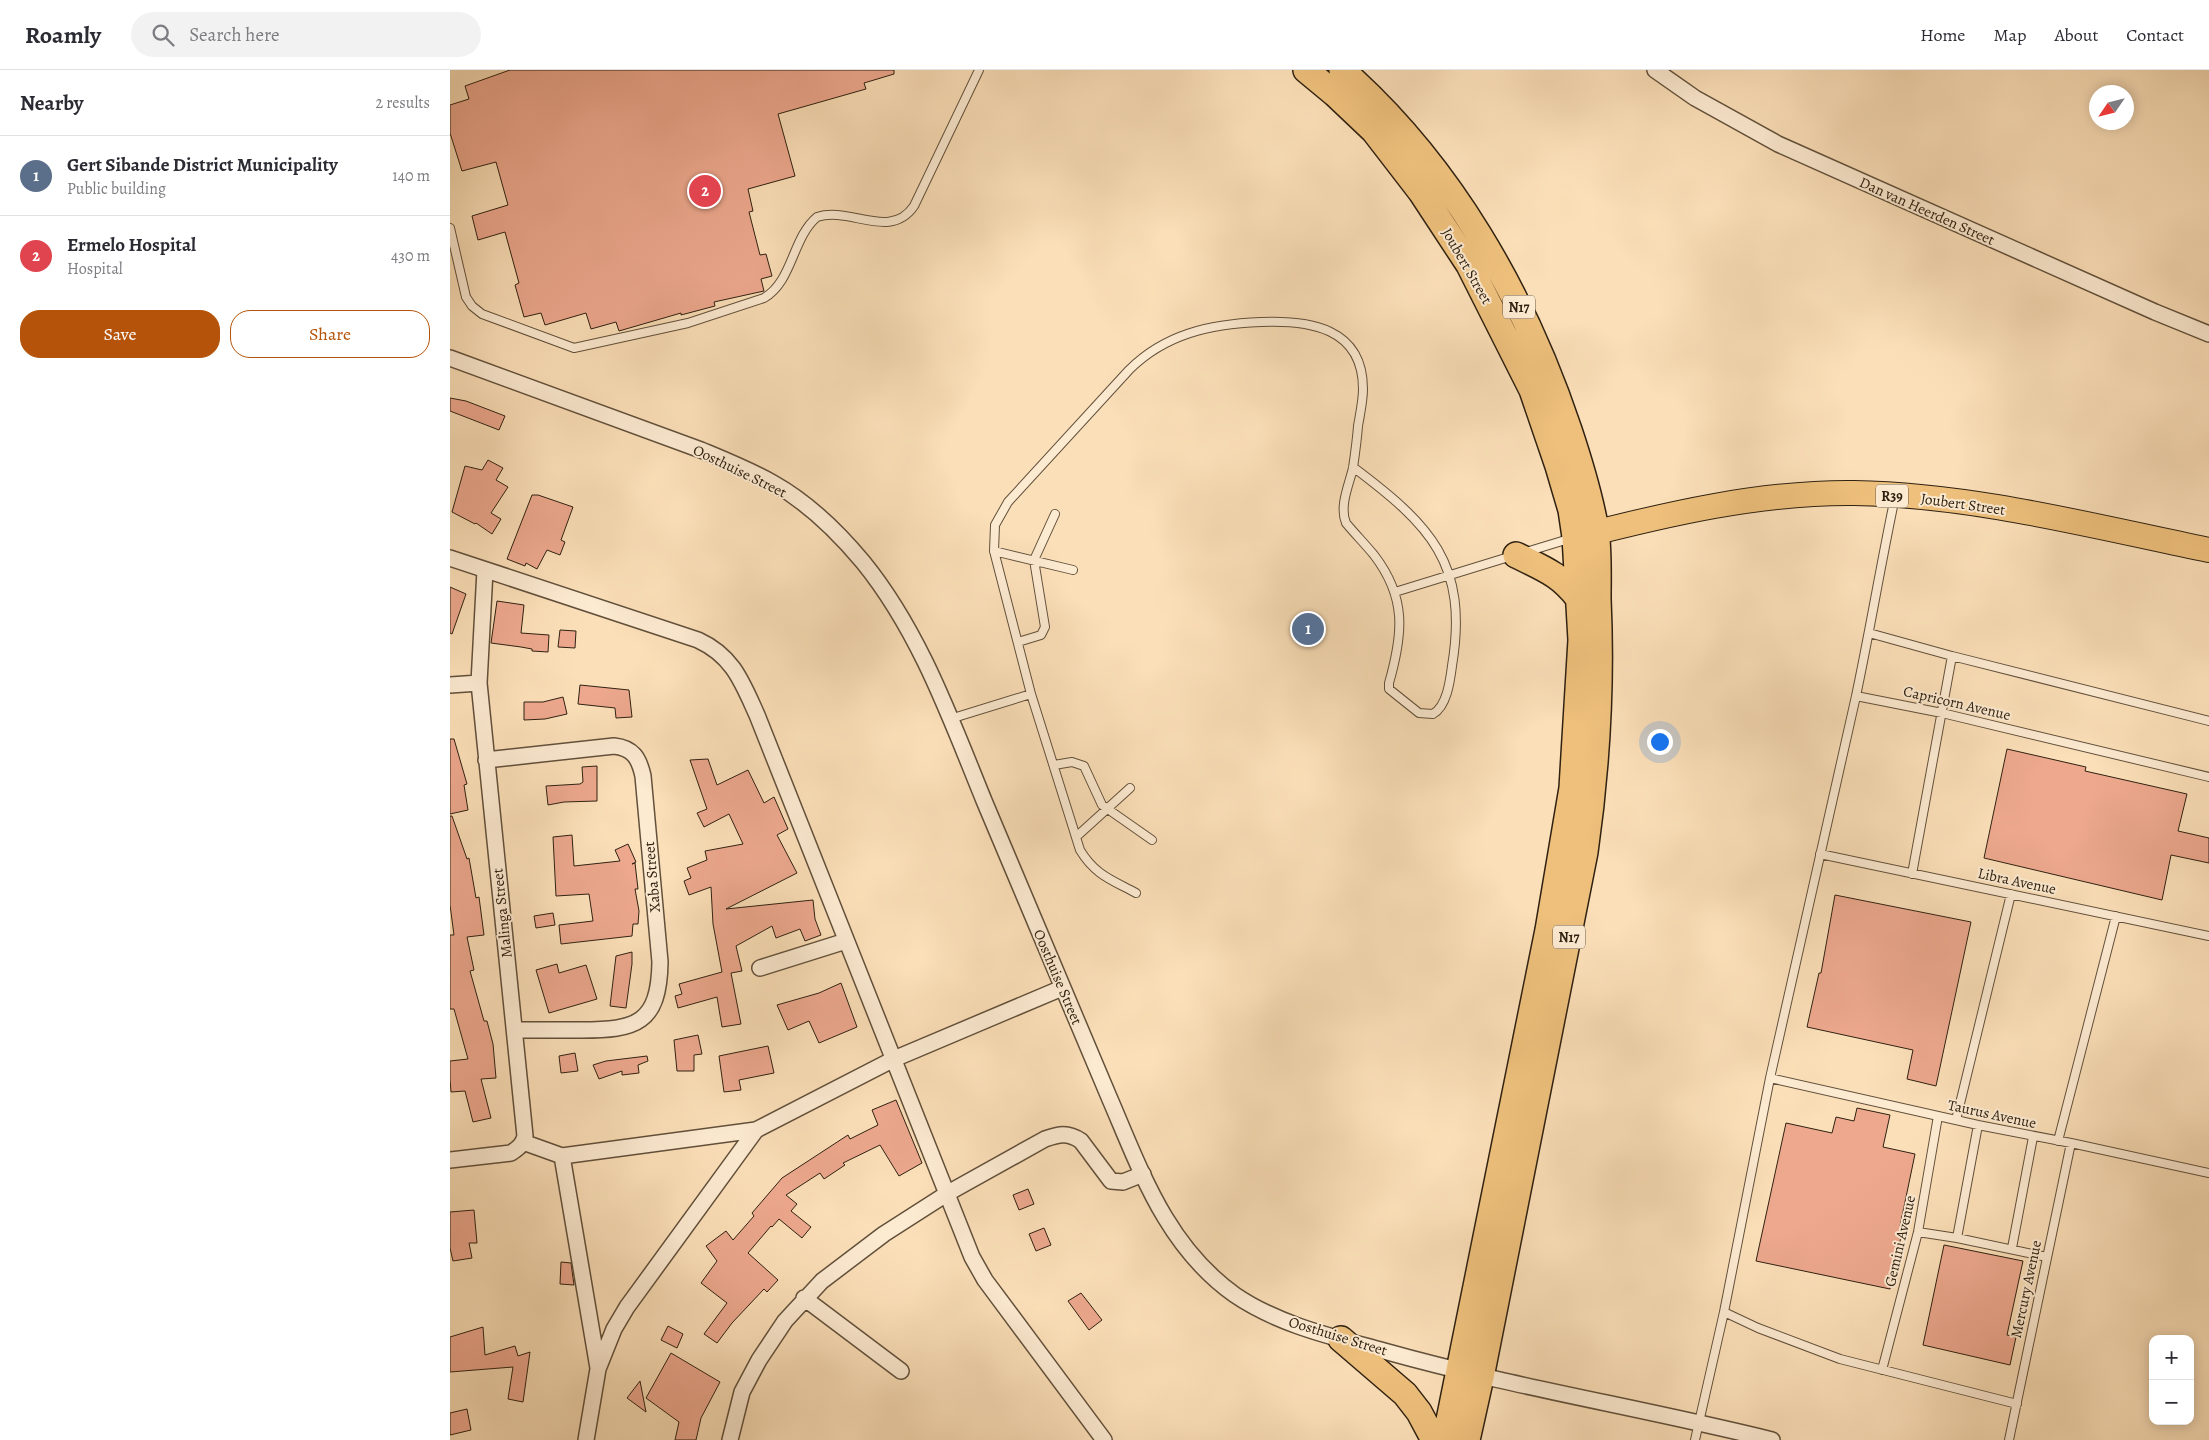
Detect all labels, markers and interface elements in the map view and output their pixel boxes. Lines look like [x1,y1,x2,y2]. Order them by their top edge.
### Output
search box [131,12,481,57]
text: Roamly [25,19,101,51]
icon: search [149,21,177,49]
text: Search here [189,22,280,48]
text: Home [1920,23,1965,47]
text: Map [1993,23,2026,47]
text: About [2054,23,2098,47]
text: Contact [2126,23,2184,47]
north arrow [2089,85,2134,130]
text: Nearby [20,89,83,117]
text: 2 results [375,92,430,114]
text: Gert Sibande District Municipality [67,152,338,178]
text: 1 [33,165,39,187]
text: 140 m [392,165,430,187]
pin: 2 [689,172,721,210]
street label: Dan van Heerden Street [1856,172,1998,250]
text: Public building [67,178,166,200]
street label: Joubert Street [1437,224,1497,308]
text: Ermelo Hospital [67,232,196,258]
text: 2 [32,245,40,267]
text: 430 m [391,245,430,267]
text: Hospital [67,258,123,280]
road number: N17 [1503,296,1535,318]
button: Save [20,310,220,358]
button: Share [230,310,430,358]
street label: Oosthuise Street [690,440,790,502]
road number: R39 [1876,484,1908,508]
street label: Joubert Street [1920,488,2006,520]
pin: 1 [1292,610,1324,648]
street label: Capricorn Avenue [1901,681,2013,725]
your location [1647,729,1673,755]
street label: Xaba Street [639,841,665,913]
street label: Libra Avenue [1976,863,2058,899]
street label: Malinga Street [487,867,517,959]
street label: Oosthuise Street [1029,926,1087,1028]
road number: N17 [1553,926,1585,949]
street label: Taurus Avenue [1946,1095,2038,1133]
street label: Gemini Avenue [1880,1193,1920,1289]
street label: Mercury Avenue [2006,1238,2046,1340]
street label: Oosthuise Street [1286,1312,1390,1360]
map controls [2149,1335,2194,1425]
button: + [2149,1335,2194,1380]
button: − [2149,1380,2194,1425]

